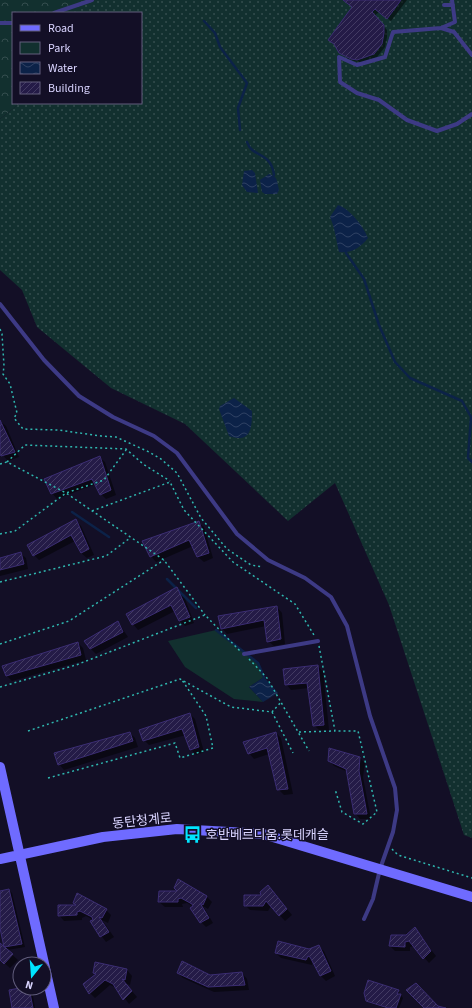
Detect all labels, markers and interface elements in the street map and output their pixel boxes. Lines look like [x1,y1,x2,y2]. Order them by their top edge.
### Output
legend [12,12,142,104]
text: Road [48,20,74,37]
text: Park [48,40,70,57]
text: Water [48,60,78,77]
text: Building [48,80,90,97]
street label: 동탄청계로 [111,809,173,833]
bus stop icon: 호반베르디움.롯데캐슬 [183,824,203,844]
place label: 호반베르디움.롯데캐슬 [206,826,329,844]
north arrow [12,956,52,996]
text: N [24,977,35,993]

